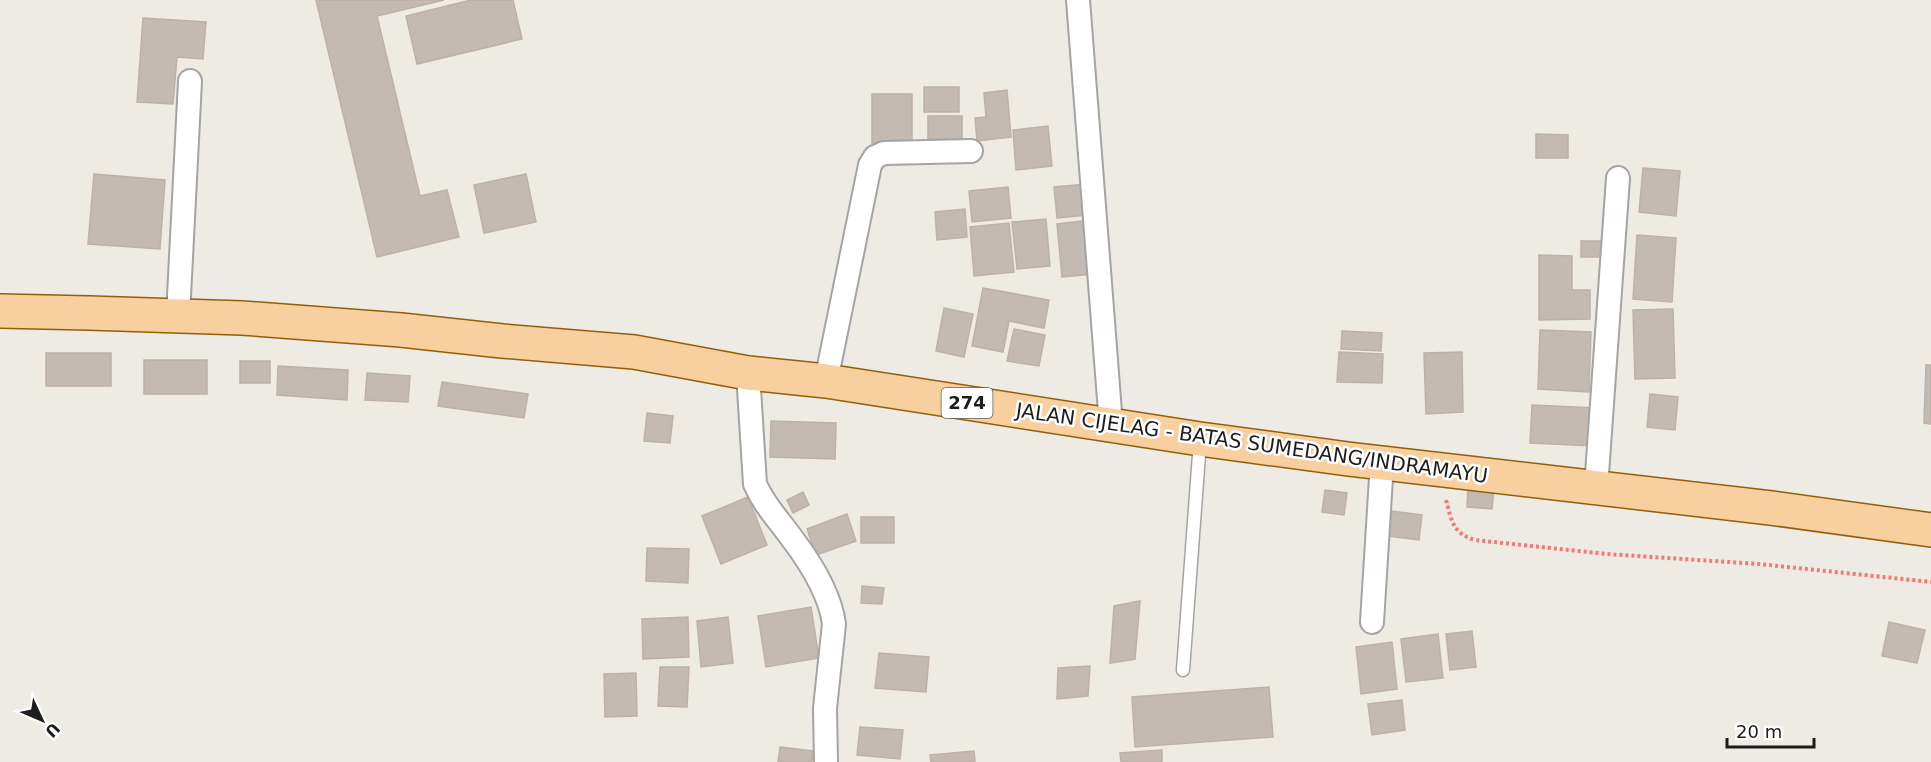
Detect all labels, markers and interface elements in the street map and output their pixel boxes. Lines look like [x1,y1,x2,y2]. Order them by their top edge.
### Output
road number: 274 [942,388,992,418]
street label: JALAN CIJELAG - BATAS SUMEDANG/INDRAMAYU [1013,398,1489,488]
north arrow [12,690,72,750]
scale bar [1727,711,1814,749]
text: U [41,719,64,741]
text: 20 m [1736,721,1782,742]

